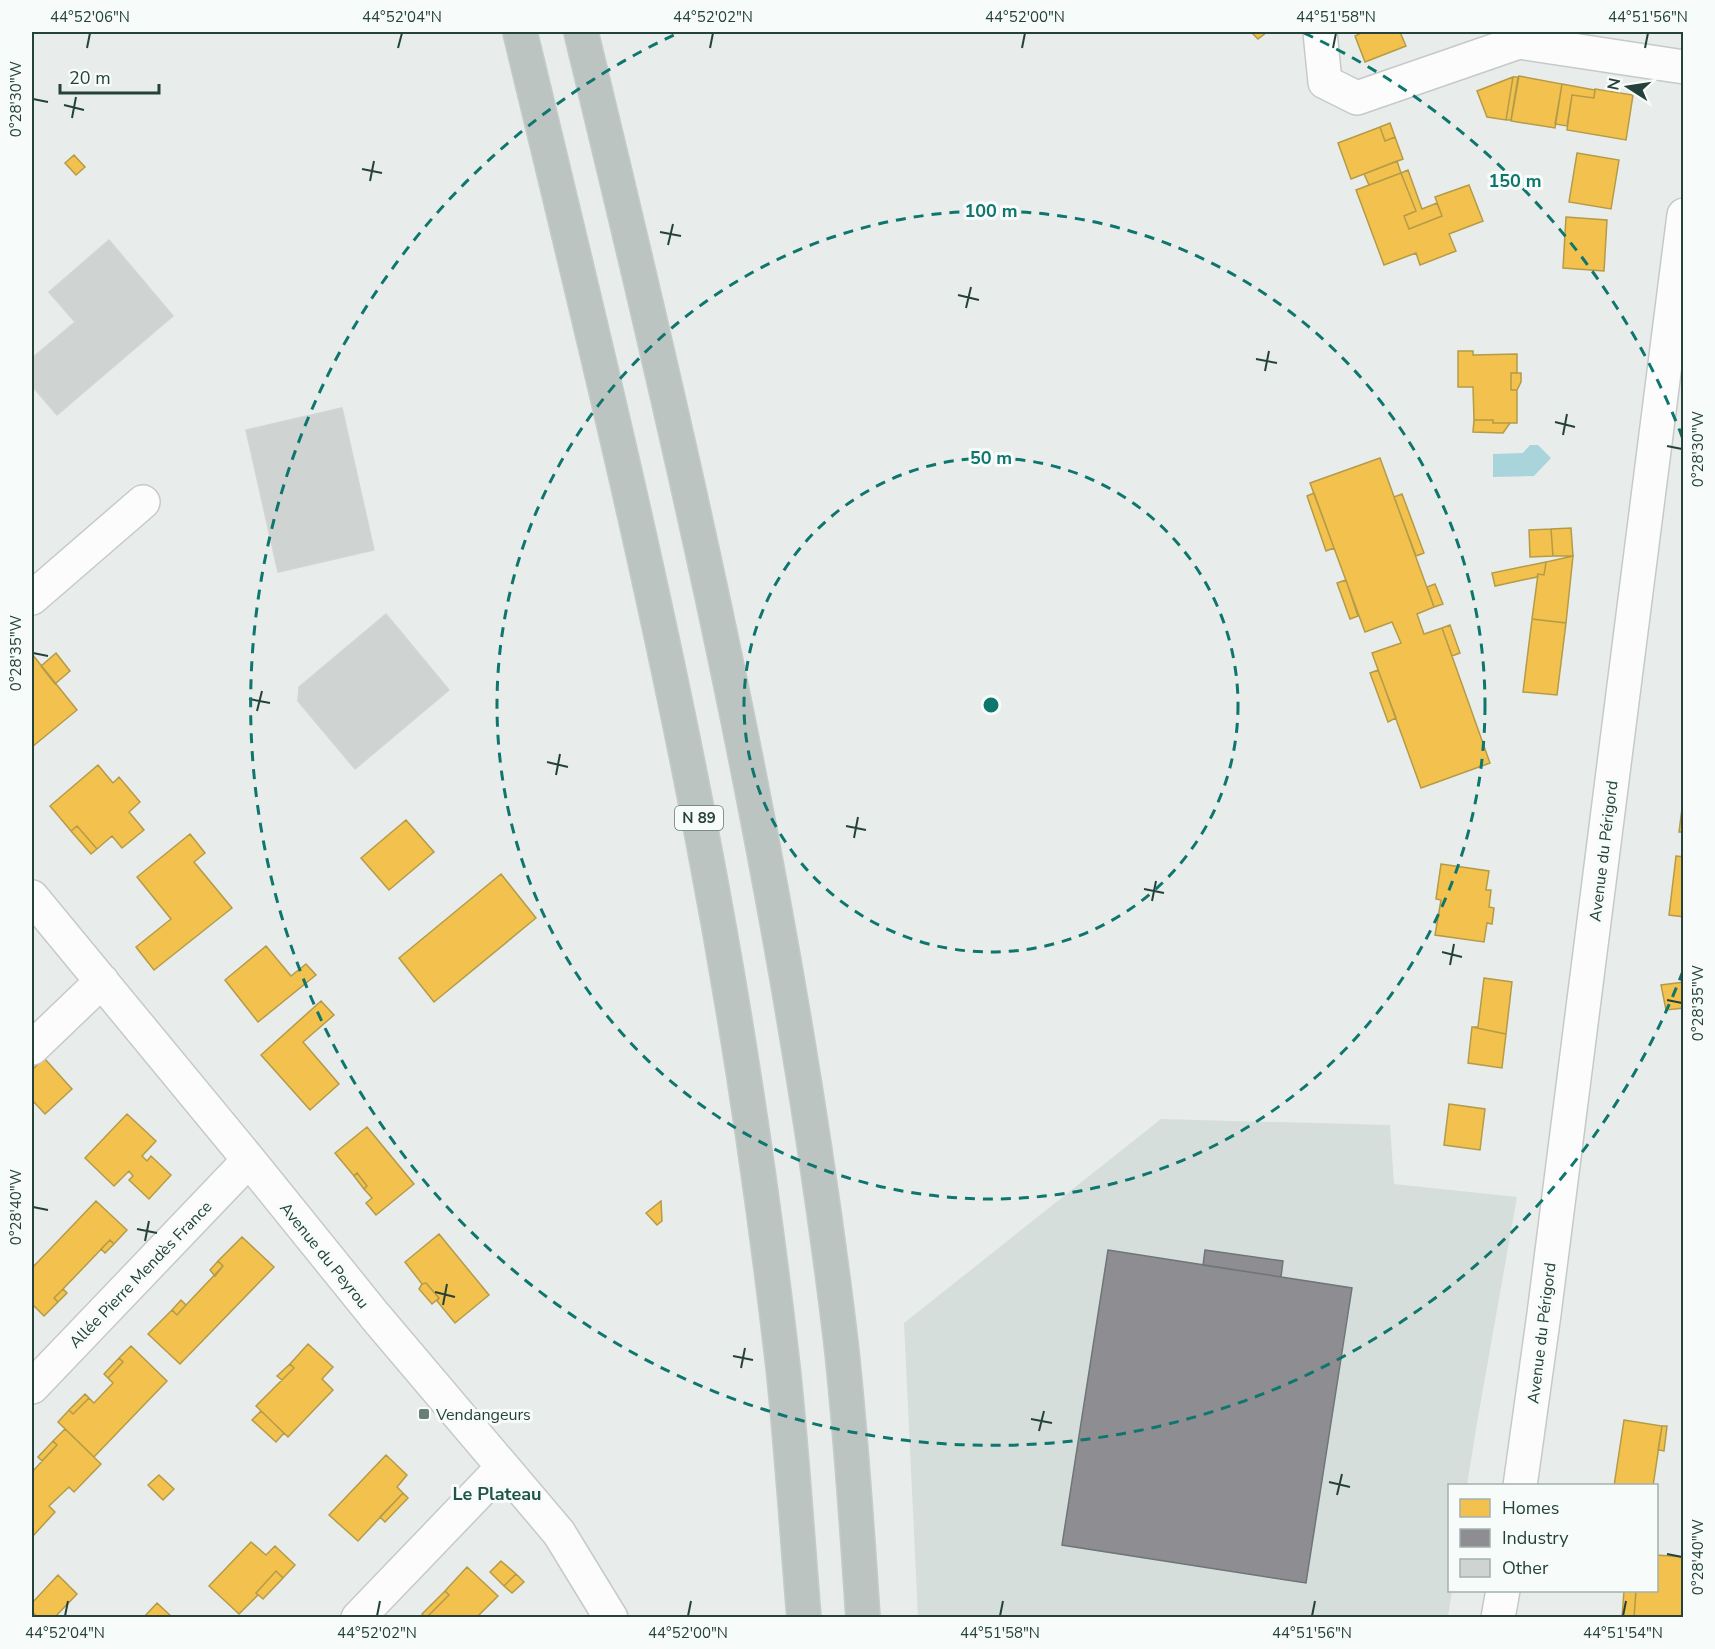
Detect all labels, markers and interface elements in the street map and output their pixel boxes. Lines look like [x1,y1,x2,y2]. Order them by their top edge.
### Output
text: 44°52'06"N [50,7,130,27]
text: 44°52'04"N [362,7,442,27]
text: 44°52'02"N [673,7,753,27]
text: 44°52'00"N [985,7,1065,27]
text: 44°51'58"N [1296,7,1376,27]
text: 44°51'56"N [1608,7,1688,27]
scale bar [60,57,159,95]
north arrow [1598,57,1658,117]
text: 0°28'30"W [6,60,26,137]
text: 20 m [69,66,111,90]
text: N [1602,76,1626,92]
text: 150 m [1488,169,1542,193]
text: 100 m [964,199,1018,223]
text: 0°28'30"W [1688,410,1708,487]
text: 50 m [970,446,1012,470]
text: 0°28'35"W [6,614,26,691]
centre of rings [981,695,1001,715]
street label: Avenue du Périgord [1584,779,1624,923]
road number: N 89 [675,806,723,830]
text: 0°28'35"W [1688,964,1708,1041]
text: 0°28'40"W [6,1168,26,1245]
street label: Allée Pierre Mendès France [64,1196,217,1353]
street label: Avenue du Peyrou [274,1198,374,1313]
street label: Avenue du Périgord [1522,1261,1562,1405]
place label: Vendangeurs [435,1404,531,1426]
marker: Vendangeurs [417,1407,431,1421]
district label: Le Plateau [453,1482,541,1506]
legend [1448,1484,1658,1592]
text: Homes [1502,1496,1559,1520]
text: 0°28'40"W [1688,1518,1708,1595]
text: Industry [1502,1526,1569,1550]
text: Other [1502,1556,1549,1580]
text: 44°52'04"N [25,1623,105,1643]
text: 44°52'02"N [337,1623,417,1643]
text: 44°52'00"N [648,1623,728,1643]
text: 44°51'58"N [960,1623,1040,1643]
text: 44°51'56"N [1272,1623,1352,1643]
text: 44°51'54"N [1583,1623,1663,1643]

